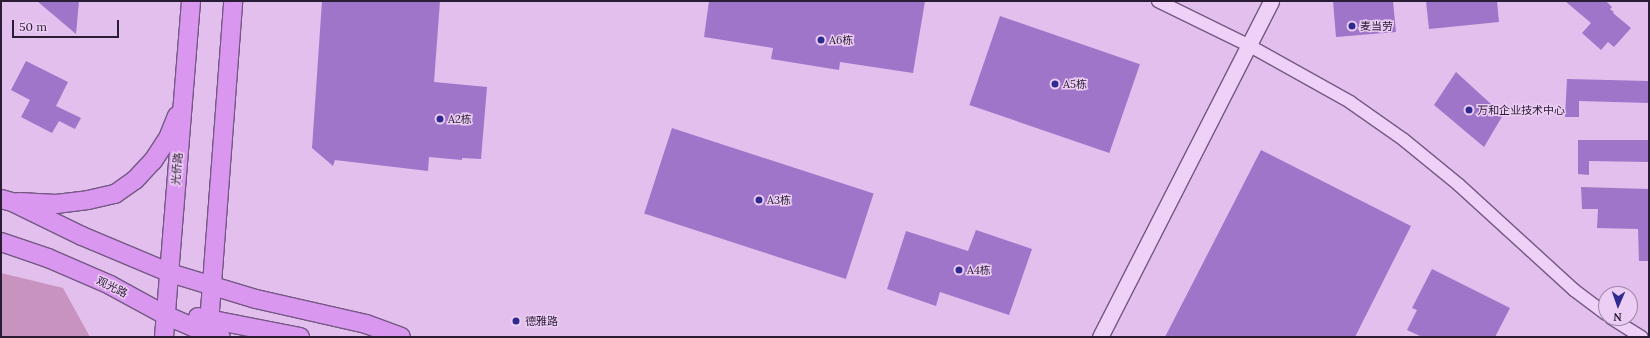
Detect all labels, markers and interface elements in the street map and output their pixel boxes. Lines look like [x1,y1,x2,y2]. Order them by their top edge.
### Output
scale bar [14,12,121,38]
text: 50 m [19,19,47,34]
place label: 麦当劳 [1360,19,1393,33]
marker: 麦当劳 [1347,21,1357,31]
place label: A6栋 [829,33,853,47]
marker: A6栋 [816,35,826,45]
place label: A5栋 [1063,77,1087,91]
marker: A5栋 [1050,79,1060,89]
place label: 万和企业技术中心 [1477,103,1565,117]
marker: 万和企业技术中心 [1464,105,1474,115]
place label: A2栋 [448,112,472,126]
marker: A2栋 [435,114,445,124]
street label: 光侨路 [169,152,185,186]
place label: A3栋 [767,193,791,207]
marker: A3栋 [754,195,764,205]
place label: A4栋 [967,263,991,277]
marker: A4栋 [954,265,964,275]
street label: 观光路 [94,274,130,300]
north arrow [1598,286,1638,326]
text: N [1613,310,1622,324]
place label: 德雅路 [525,314,558,328]
marker: 德雅路 [510,315,522,327]

